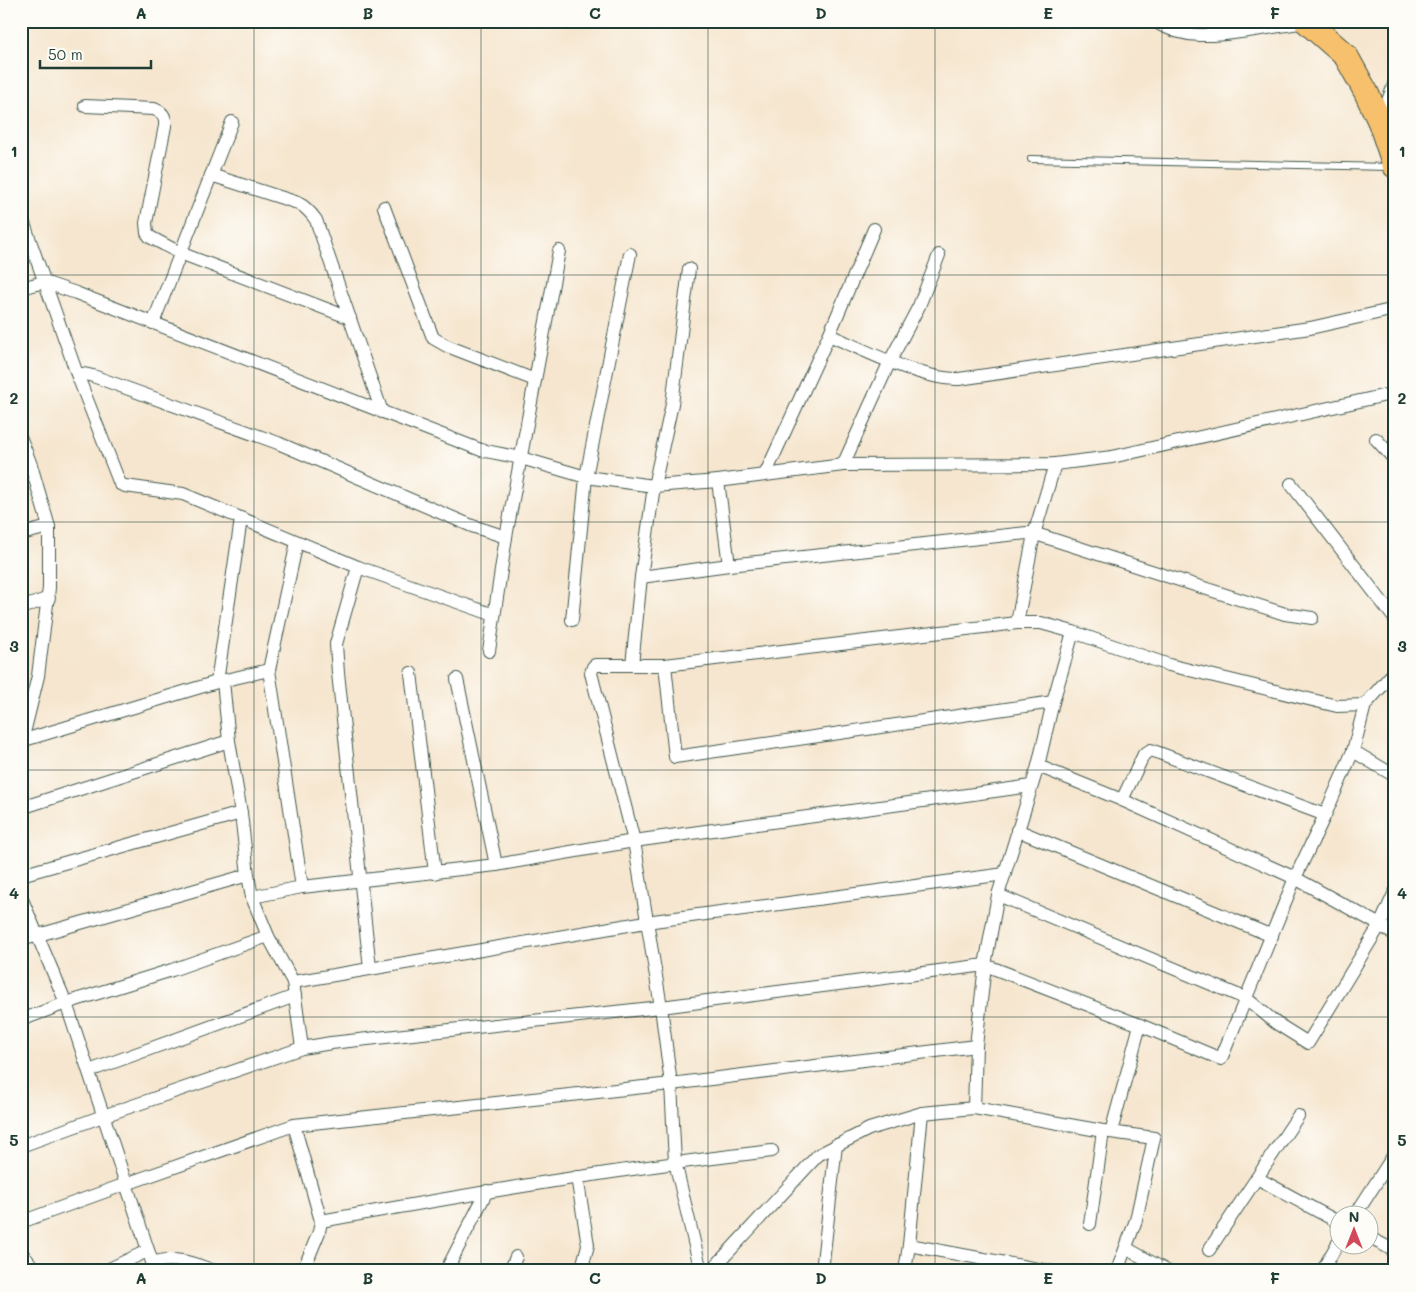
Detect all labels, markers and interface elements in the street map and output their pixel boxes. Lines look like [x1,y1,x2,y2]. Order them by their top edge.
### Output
text: A [135,2,147,23]
text: B [363,2,373,23]
text: C [589,2,601,23]
text: D [815,2,827,23]
text: E [1043,2,1053,23]
text: F [1270,2,1280,23]
scale bar [40,38,151,70]
text: 50 m [48,44,83,64]
text: 1 [10,140,18,161]
text: 1 [1398,140,1406,161]
text: 2 [10,387,19,408]
text: 2 [1398,387,1407,408]
text: 3 [9,635,19,656]
text: 3 [1397,635,1407,656]
text: 4 [9,882,19,903]
text: 4 [1397,882,1407,903]
text: 5 [9,1129,19,1150]
text: 5 [1397,1129,1407,1150]
north arrow [1328,1204,1378,1254]
text: N [1349,1207,1359,1226]
text: A [135,1267,147,1288]
text: B [363,1267,373,1288]
text: C [589,1267,601,1288]
text: D [815,1267,827,1288]
text: E [1043,1267,1053,1288]
text: F [1270,1267,1280,1288]

